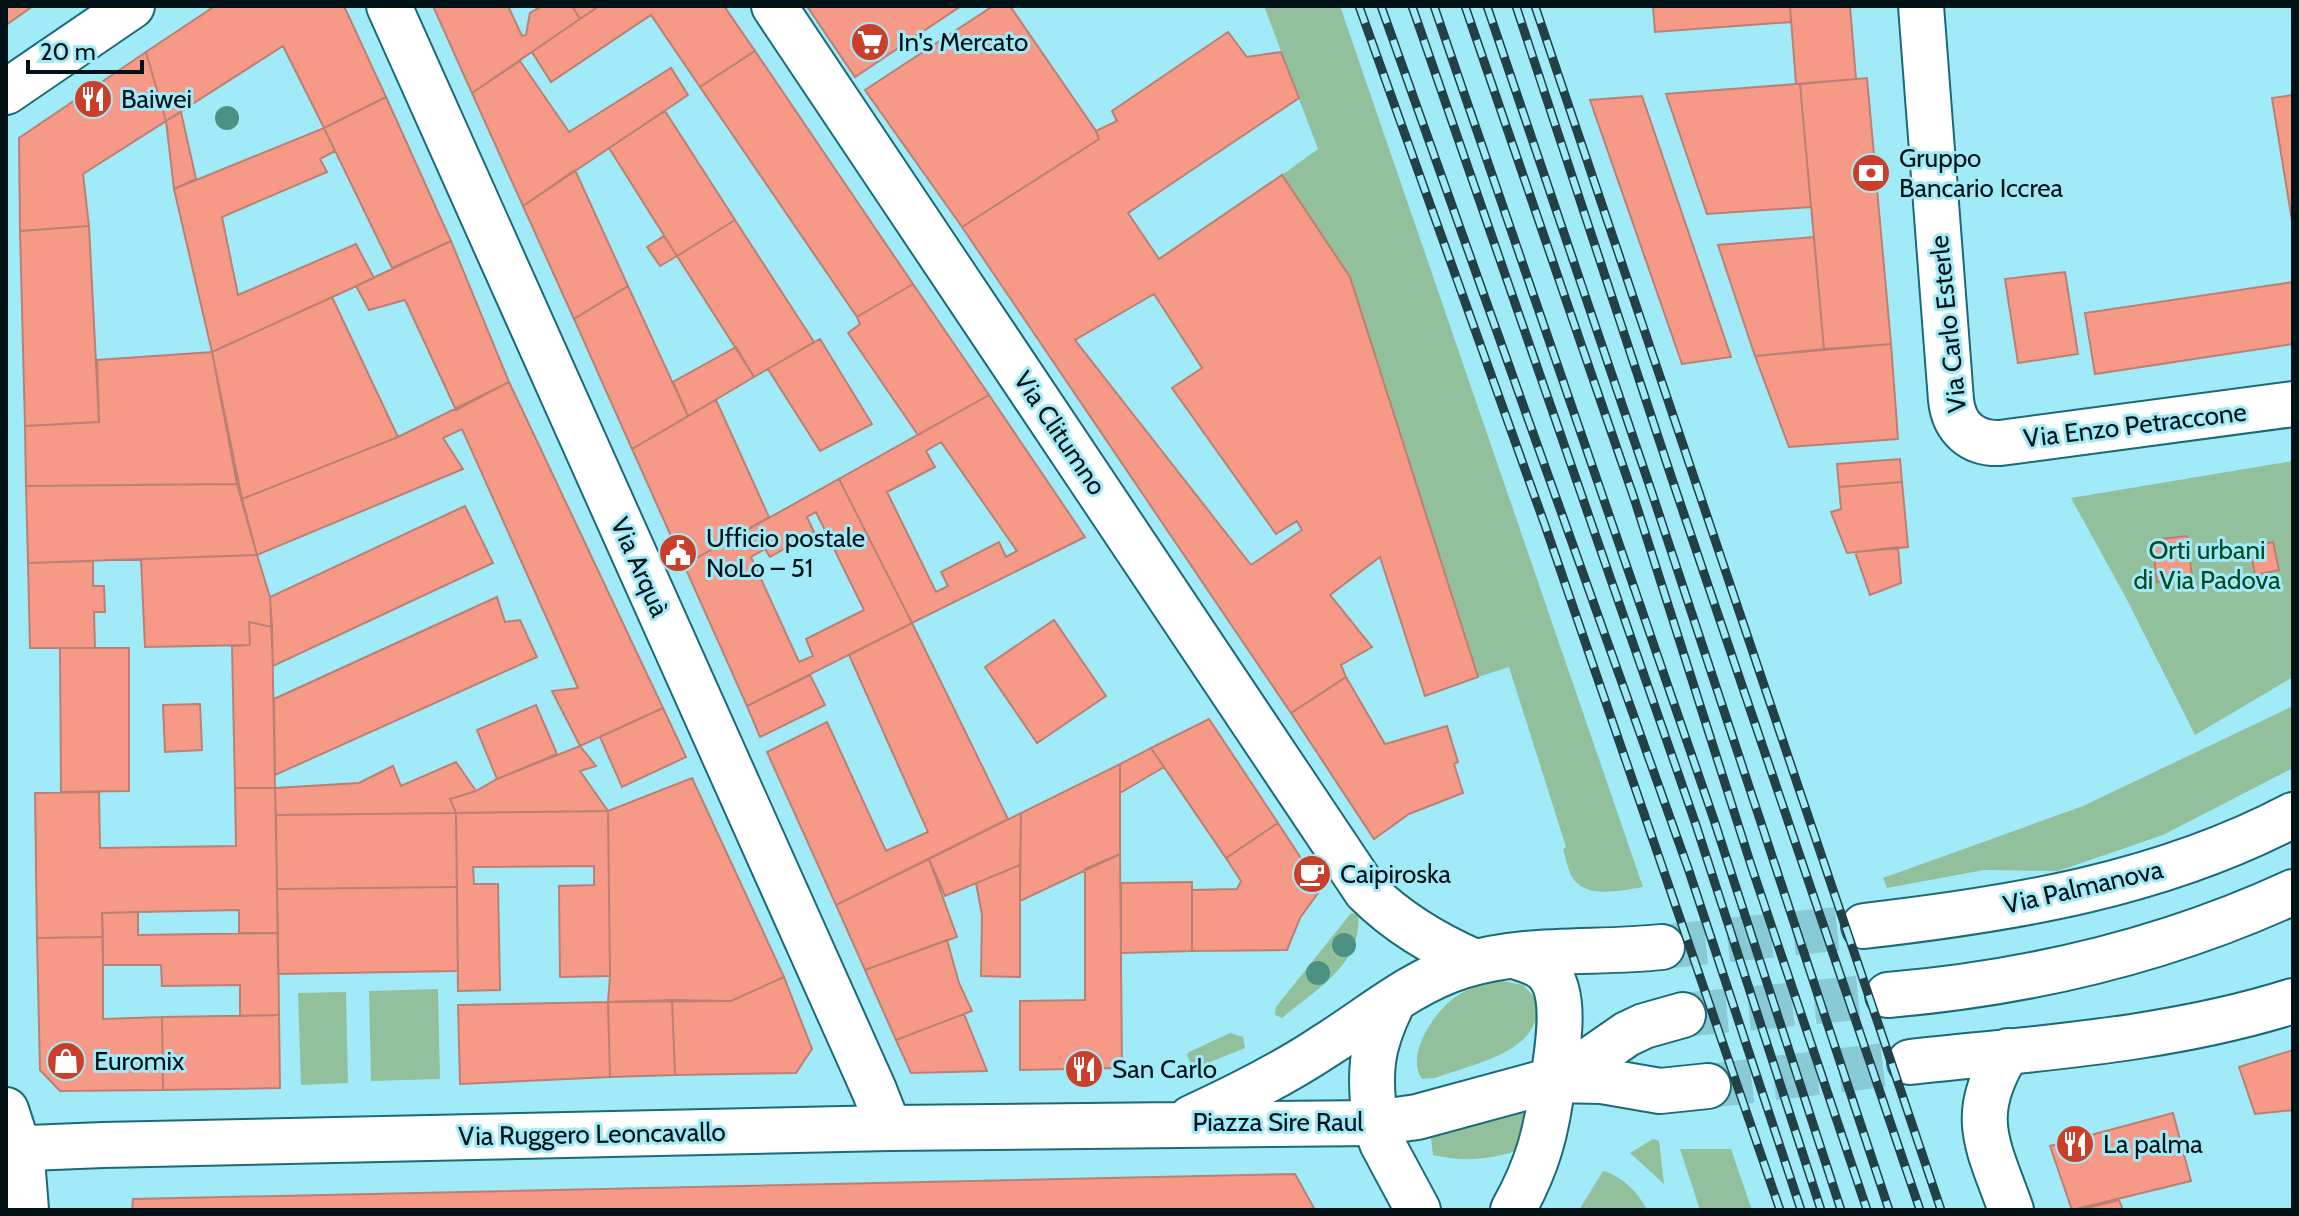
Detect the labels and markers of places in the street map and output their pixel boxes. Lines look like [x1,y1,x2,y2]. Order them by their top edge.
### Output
supermarket icon: In's Mercato [849,21,891,63]
place label: In's Mercato [898,26,1028,58]
restaurant icon: Baiwei [72,78,114,120]
place label: Baiwei [121,83,192,115]
place label: Gruppo Bancario Iccrea [1899,142,2064,204]
bank icon: Gruppo Bancario Iccrea [1850,152,1892,194]
place label: Ufficio postale NoLo – 51 [706,522,865,584]
public building icon: Ufficio postale NoLo – 51 [657,532,699,574]
cafe icon: Caipiroska [1291,853,1333,895]
place label: Caipiroska [1340,858,1451,890]
shop icon: Euromix [45,1040,87,1082]
place label: Euromix [94,1045,185,1077]
restaurant icon: San Carlo [1063,1048,1105,1090]
place label: San Carlo [1112,1053,1217,1085]
restaurant icon: La palma [2054,1123,2096,1165]
place label: La palma [2103,1128,2203,1160]

